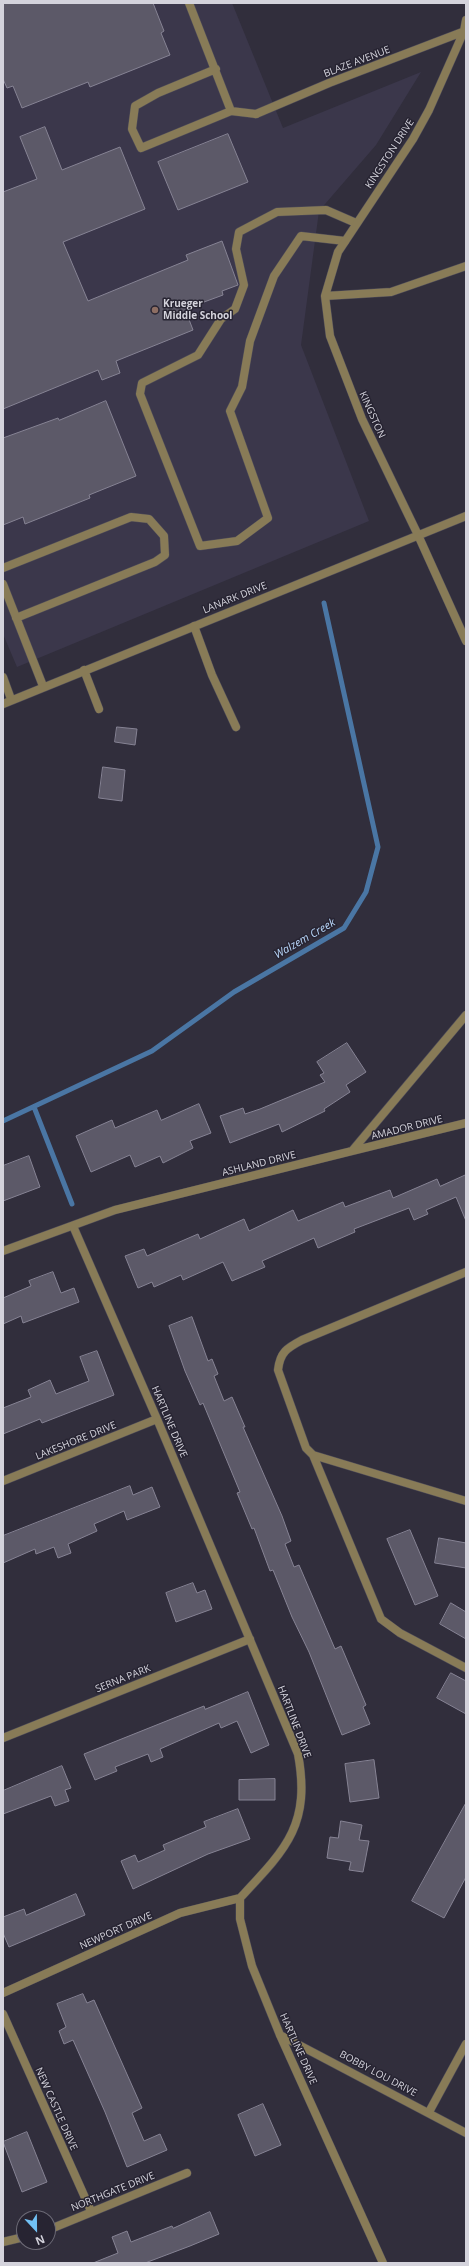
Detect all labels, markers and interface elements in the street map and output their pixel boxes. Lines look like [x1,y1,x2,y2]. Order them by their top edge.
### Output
street label: BLAZE AVENUE [322,44,392,80]
street label: KINGSTON DRIVE [363,117,417,191]
place label: Krueger Middle School [163,298,232,322]
marker: Krueger Middle School [150,305,160,315]
street label: KINGSTON [356,390,388,440]
street label: LANARK DRIVE [201,580,269,616]
water label: Walzem Creek [272,916,338,962]
street label: AMADOR DRIVE [370,1113,444,1143]
street label: ASHLAND DRIVE [221,1149,297,1179]
street label: HARTLINE DRIVE [148,1384,190,1460]
street label: LAKESHORE DRIVE [34,1419,118,1463]
street label: SERNA PARK [94,1663,152,1695]
street label: HARTLINE DRIVE [275,1684,313,1760]
street label: NEWPORT DRIVE [78,1910,154,1952]
street label: HARTLINE DRIVE [277,2011,319,2087]
street label: BOBBY LOU DRIVE [337,2049,419,2099]
street label: NEW CASTLE DRIVE [32,2066,80,2152]
street label: NORTHGATE DRIVE [69,2170,157,2214]
north arrow [16,2210,56,2250]
text: N [33,2232,47,2249]

